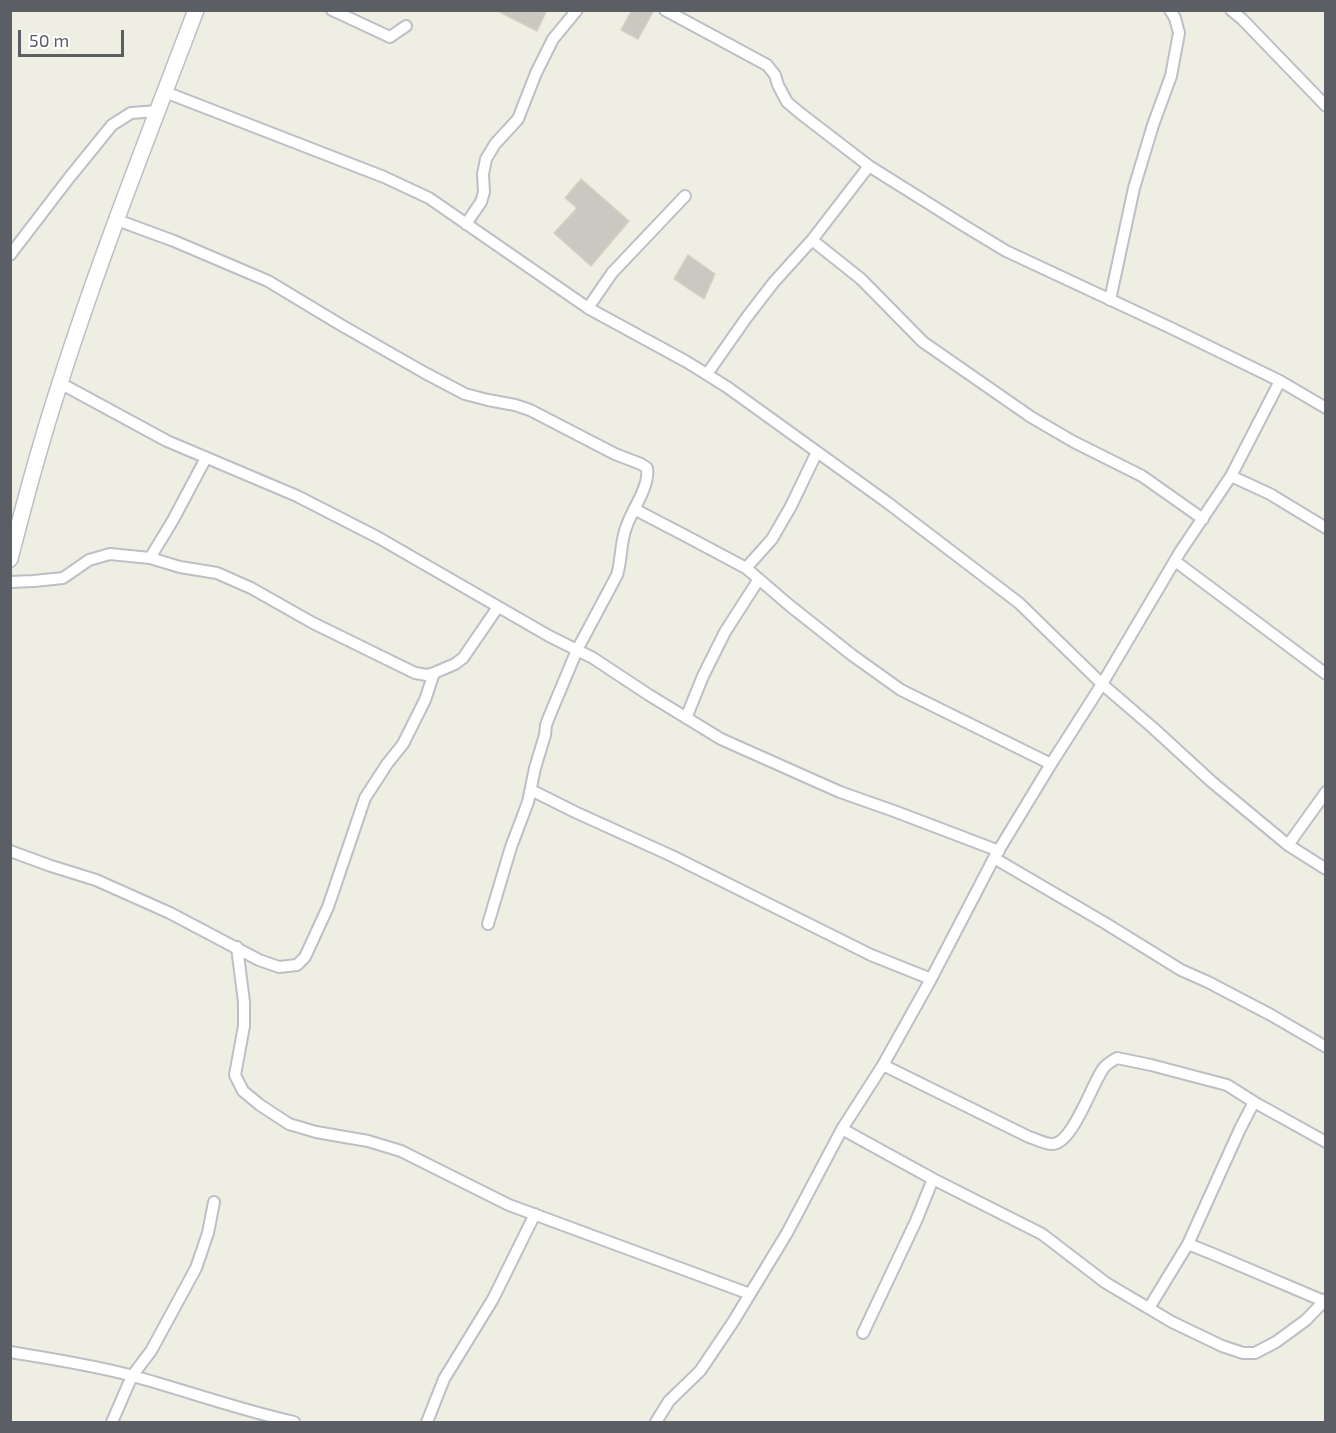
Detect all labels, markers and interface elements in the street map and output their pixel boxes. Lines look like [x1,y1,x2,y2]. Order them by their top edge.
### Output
scale bar [21,18,128,56]
text: 50 m [29,29,69,51]

